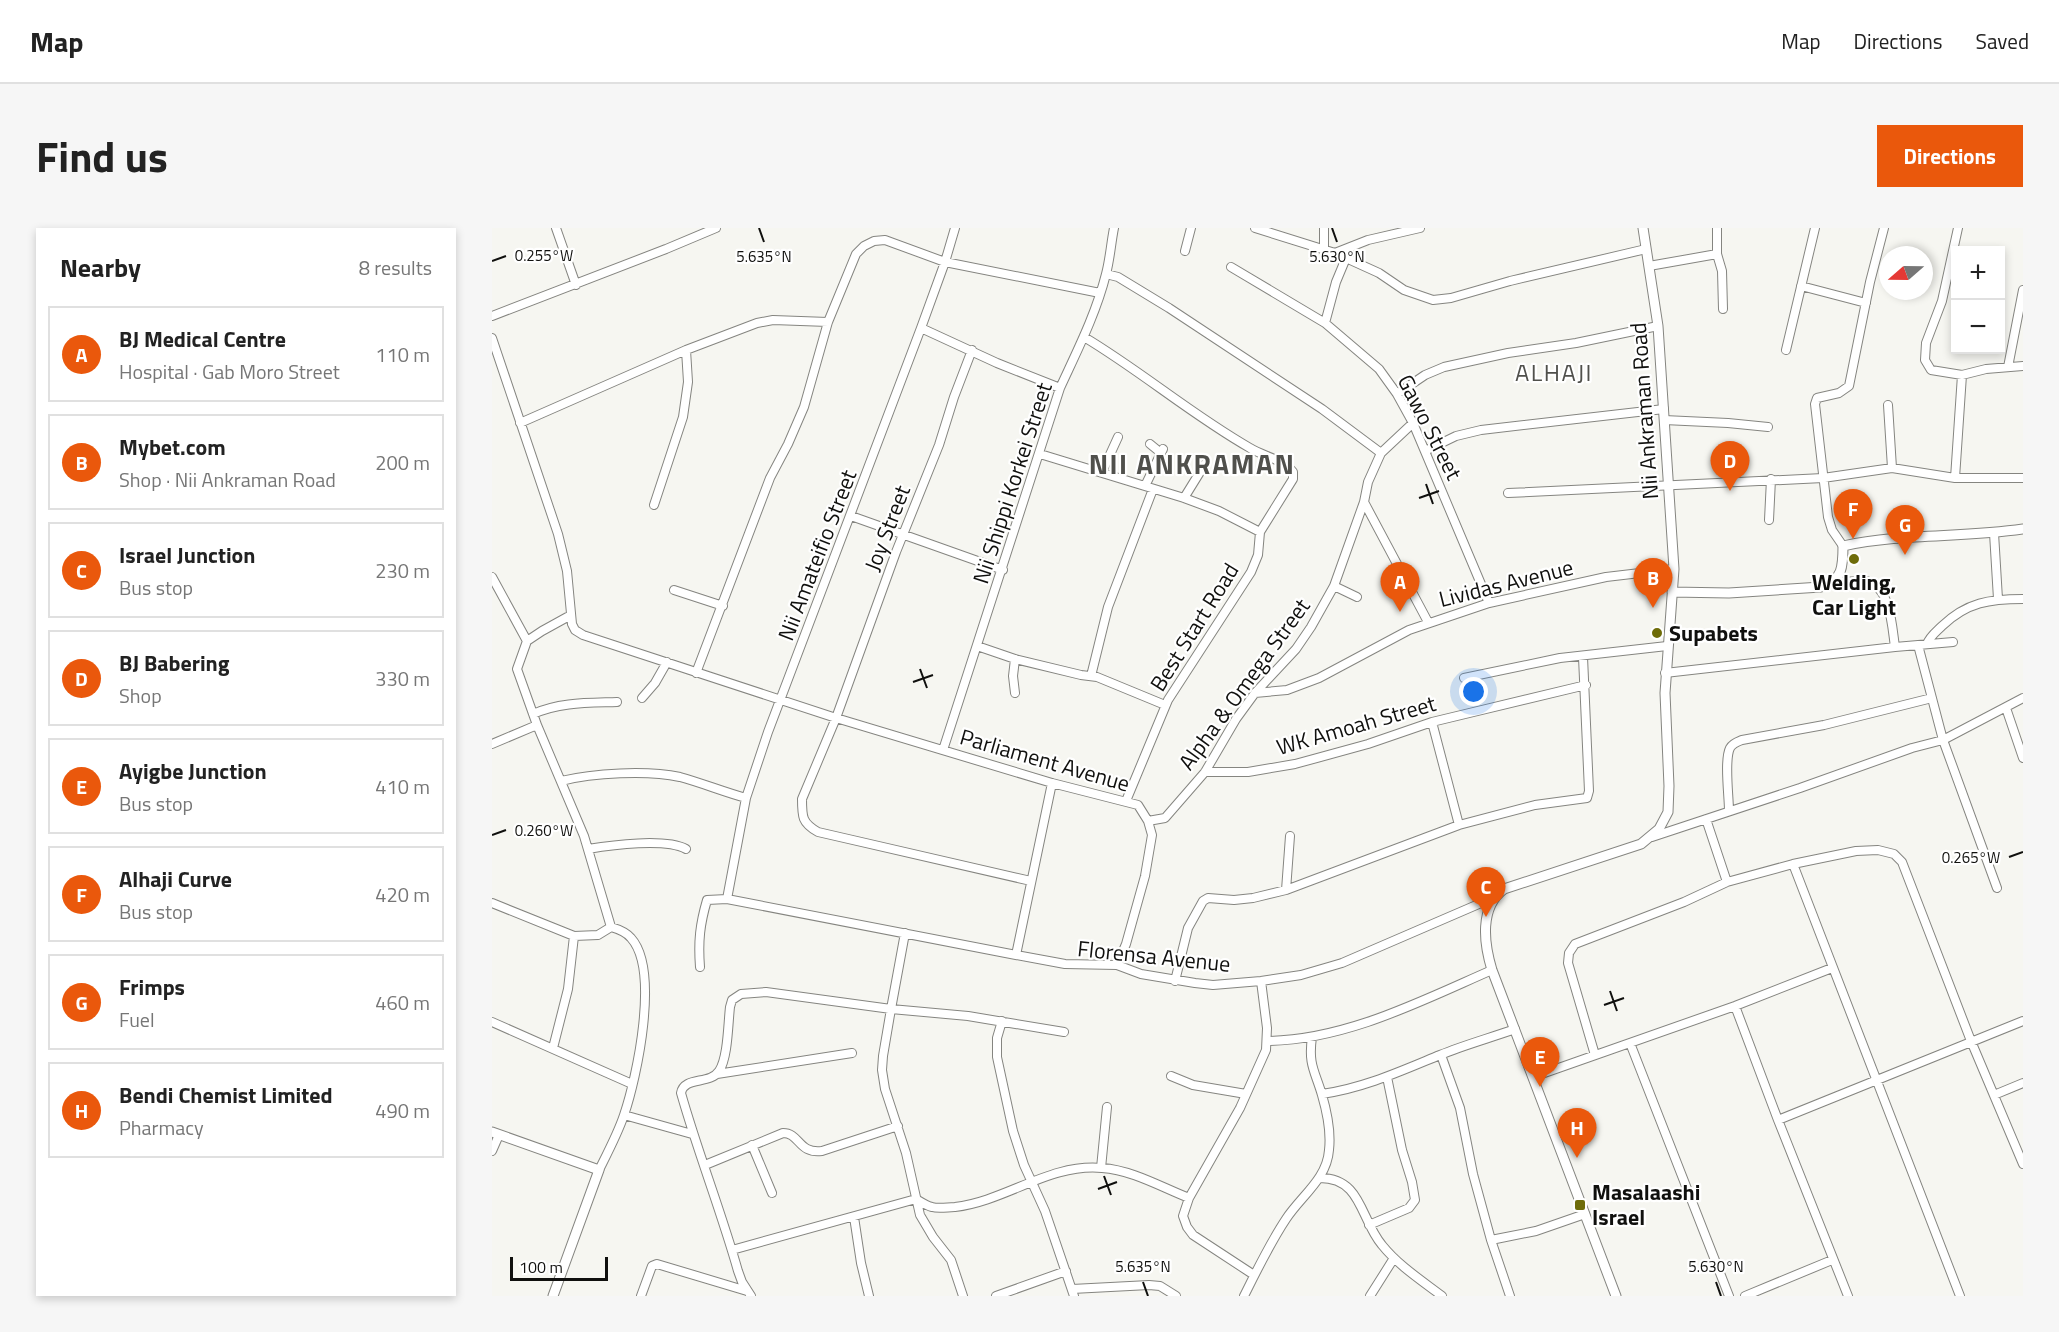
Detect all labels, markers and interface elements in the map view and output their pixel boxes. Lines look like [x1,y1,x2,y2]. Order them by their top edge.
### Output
text: Map [30,20,84,63]
text: Map [1781,25,1821,57]
text: Directions [1854,25,1943,57]
text: Saved [1976,25,2029,57]
text: Find us [36,124,168,188]
button: Directions [1877,125,2023,187]
text: 0.255°W [515,244,573,267]
text: 5.635°N [736,245,792,268]
text: 5.630°N [1309,245,1365,268]
north arrow [1879,246,1933,300]
map controls [1951,246,2005,354]
button: + [1951,246,2005,300]
text: Nearby [60,248,141,287]
text: 8 results [359,252,432,283]
button: − [1951,300,2005,354]
street label: Nii Ankraman Road [1621,321,1667,501]
text: BJ Medical Centre [119,322,286,356]
text: A [75,339,88,370]
text: 110 m [375,339,430,370]
district label: ALHAJI [1515,354,1593,390]
text: Hospital · Gab Moro Street [119,356,340,387]
street label: Gawo Street [1389,368,1471,486]
street label: Nii Shippi Korkei Street [963,378,1061,588]
text: Mybet.com [119,430,226,464]
district label: NII ANKRAMAN [1089,442,1295,485]
pin: D [1710,442,1750,491]
text: B [75,447,88,478]
text: 200 m [375,447,430,478]
text: Shop · Nii Ankraman Road [119,464,336,495]
street label: Nii Amateifio Street [769,464,865,645]
street label: Joy Street [855,480,919,576]
pin: F [1834,490,1872,539]
pin: G [1886,506,1924,555]
text: Israel Junction [119,538,255,572]
street label: Lividas Avenue [1435,550,1577,616]
marker: Welding, Car Light [1847,552,1861,566]
text: C [76,555,87,586]
text: 230 m [375,555,430,586]
street label: Best Start Road [1141,556,1247,698]
pin: B [1634,558,1672,608]
pin: A [1380,562,1420,612]
place label: Welding, Car Light [1812,565,1896,624]
text: Bus stop [119,572,193,603]
street label: Alpha & Omega Street [1170,591,1318,777]
place label: Supabets [1669,616,1758,650]
marker: Supabets [1650,626,1664,640]
text: BJ Babering [119,646,229,680]
text: D [75,663,88,694]
text: 330 m [375,663,430,694]
your location [1459,677,1488,706]
text: Shop [119,680,162,711]
street label: WK Amoah Street [1272,686,1440,764]
street label: Parliament Avenue [956,720,1134,800]
text: Ayigbe Junction [119,754,267,788]
text: E [76,771,87,802]
text: 410 m [375,771,430,802]
text: Bus stop [119,788,193,819]
text: 0.260°W [515,819,573,842]
text: 0.265°W [1942,846,2000,869]
text: Alhaji Curve [119,862,232,896]
pin: C [1466,868,1506,917]
text: F [76,879,87,910]
text: 420 m [375,879,430,910]
text: Bus stop [119,896,193,927]
street label: Florensa Avenue [1076,931,1232,981]
text: Frimps [119,970,185,1004]
text: G [75,987,88,1018]
text: 460 m [375,987,430,1018]
text: Fuel [119,1004,155,1035]
pin: E [1520,1038,1560,1087]
text: Bendi Chemist Limited [119,1078,333,1112]
text: H [75,1095,88,1126]
text: 490 m [375,1095,430,1126]
pin: H [1558,1108,1596,1158]
text: Pharmacy [119,1112,204,1143]
place label: Masalaashi Israel [1592,1175,1700,1234]
marker: Masalaashi Israel [1573,1198,1587,1212]
scale bar [510,1254,608,1282]
text: 100 m [519,1255,563,1279]
text: 5.635°N [1115,1255,1171,1278]
text: 5.630°N [1688,1255,1744,1278]

